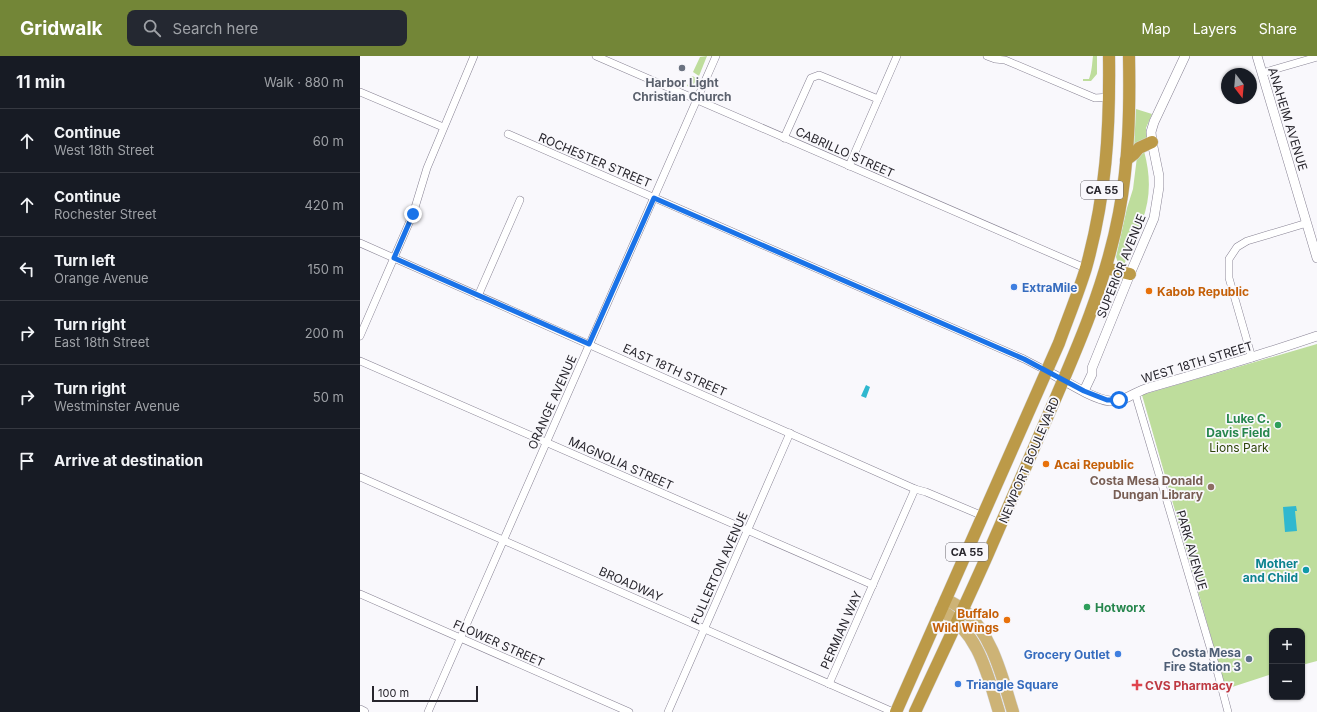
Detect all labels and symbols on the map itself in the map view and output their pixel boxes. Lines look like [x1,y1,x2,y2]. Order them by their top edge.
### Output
marker: Harbor Light Christian Church [677,63,687,73]
street label: ANAHEIM AVENUE [1265,65,1311,173]
north arrow [1221,68,1257,104]
place label: Harbor Light Christian Church [632,75,732,104]
street label: CABRILLO STREET [793,123,897,181]
street label: ROCHESTER STREET [536,129,654,191]
road number: CA 55 [1081,181,1123,199]
route end [404,205,422,223]
street label: SUPERIOR AVENUE [1093,212,1149,320]
place label: ExtraMile [1022,280,1077,295]
marker: ExtraMile [1009,282,1019,292]
place label: Kabob Republic [1157,284,1249,299]
marker: Kabob Republic [1144,286,1154,296]
street label: WEST 18TH STREET [1140,338,1255,386]
street label: EAST 18TH STREET [621,340,729,400]
street label: ORANGE AVENUE [524,352,580,452]
route start [1110,391,1128,409]
street label: NEWPORT BOULEVARD [996,395,1062,525]
place label: Luke C. Davis Field [1206,411,1270,440]
marker: Luke C. Davis Field [1273,420,1283,430]
street label: MAGNOLIA STREET [566,433,676,493]
park label: Lions Park [1209,440,1269,455]
place label: Acai Republic [1054,457,1134,472]
marker: Acai Republic [1041,459,1051,469]
place label: Costa Mesa Donald Dungan Library [1090,473,1204,502]
marker: Costa Mesa Donald Dungan Library [1206,482,1216,492]
street label: PARK AVENUE [1173,508,1211,592]
street label: FULLERTON AVENUE [687,509,751,627]
road number: CA 55 [946,543,988,561]
place label: Mother and Child [1243,556,1298,585]
street label: BROADWAY [597,563,665,605]
marker: Mother and Child [1301,565,1311,575]
street label: PERMIAN WAY [817,589,865,671]
place label: Hotworx [1095,600,1145,615]
marker: Hotworx [1082,602,1092,612]
place label: Buffalo Wild Wings [932,606,999,635]
marker: Buffalo Wild Wings [1002,615,1012,625]
street label: FLOWER STREET [451,616,547,670]
place label: Costa Mesa Fire Station 3 [1164,645,1241,674]
place label: Grocery Outlet [1024,647,1111,662]
marker: Grocery Outlet [1113,649,1123,659]
marker: Costa Mesa Fire Station 3 [1244,654,1254,664]
place label: Triangle Square [966,677,1058,692]
place label: CVS Pharmacy [1145,678,1233,693]
marker: Triangle Square [953,679,963,689]
marker: CVS Pharmacy [1132,680,1142,690]
scale bar [372,684,478,703]

